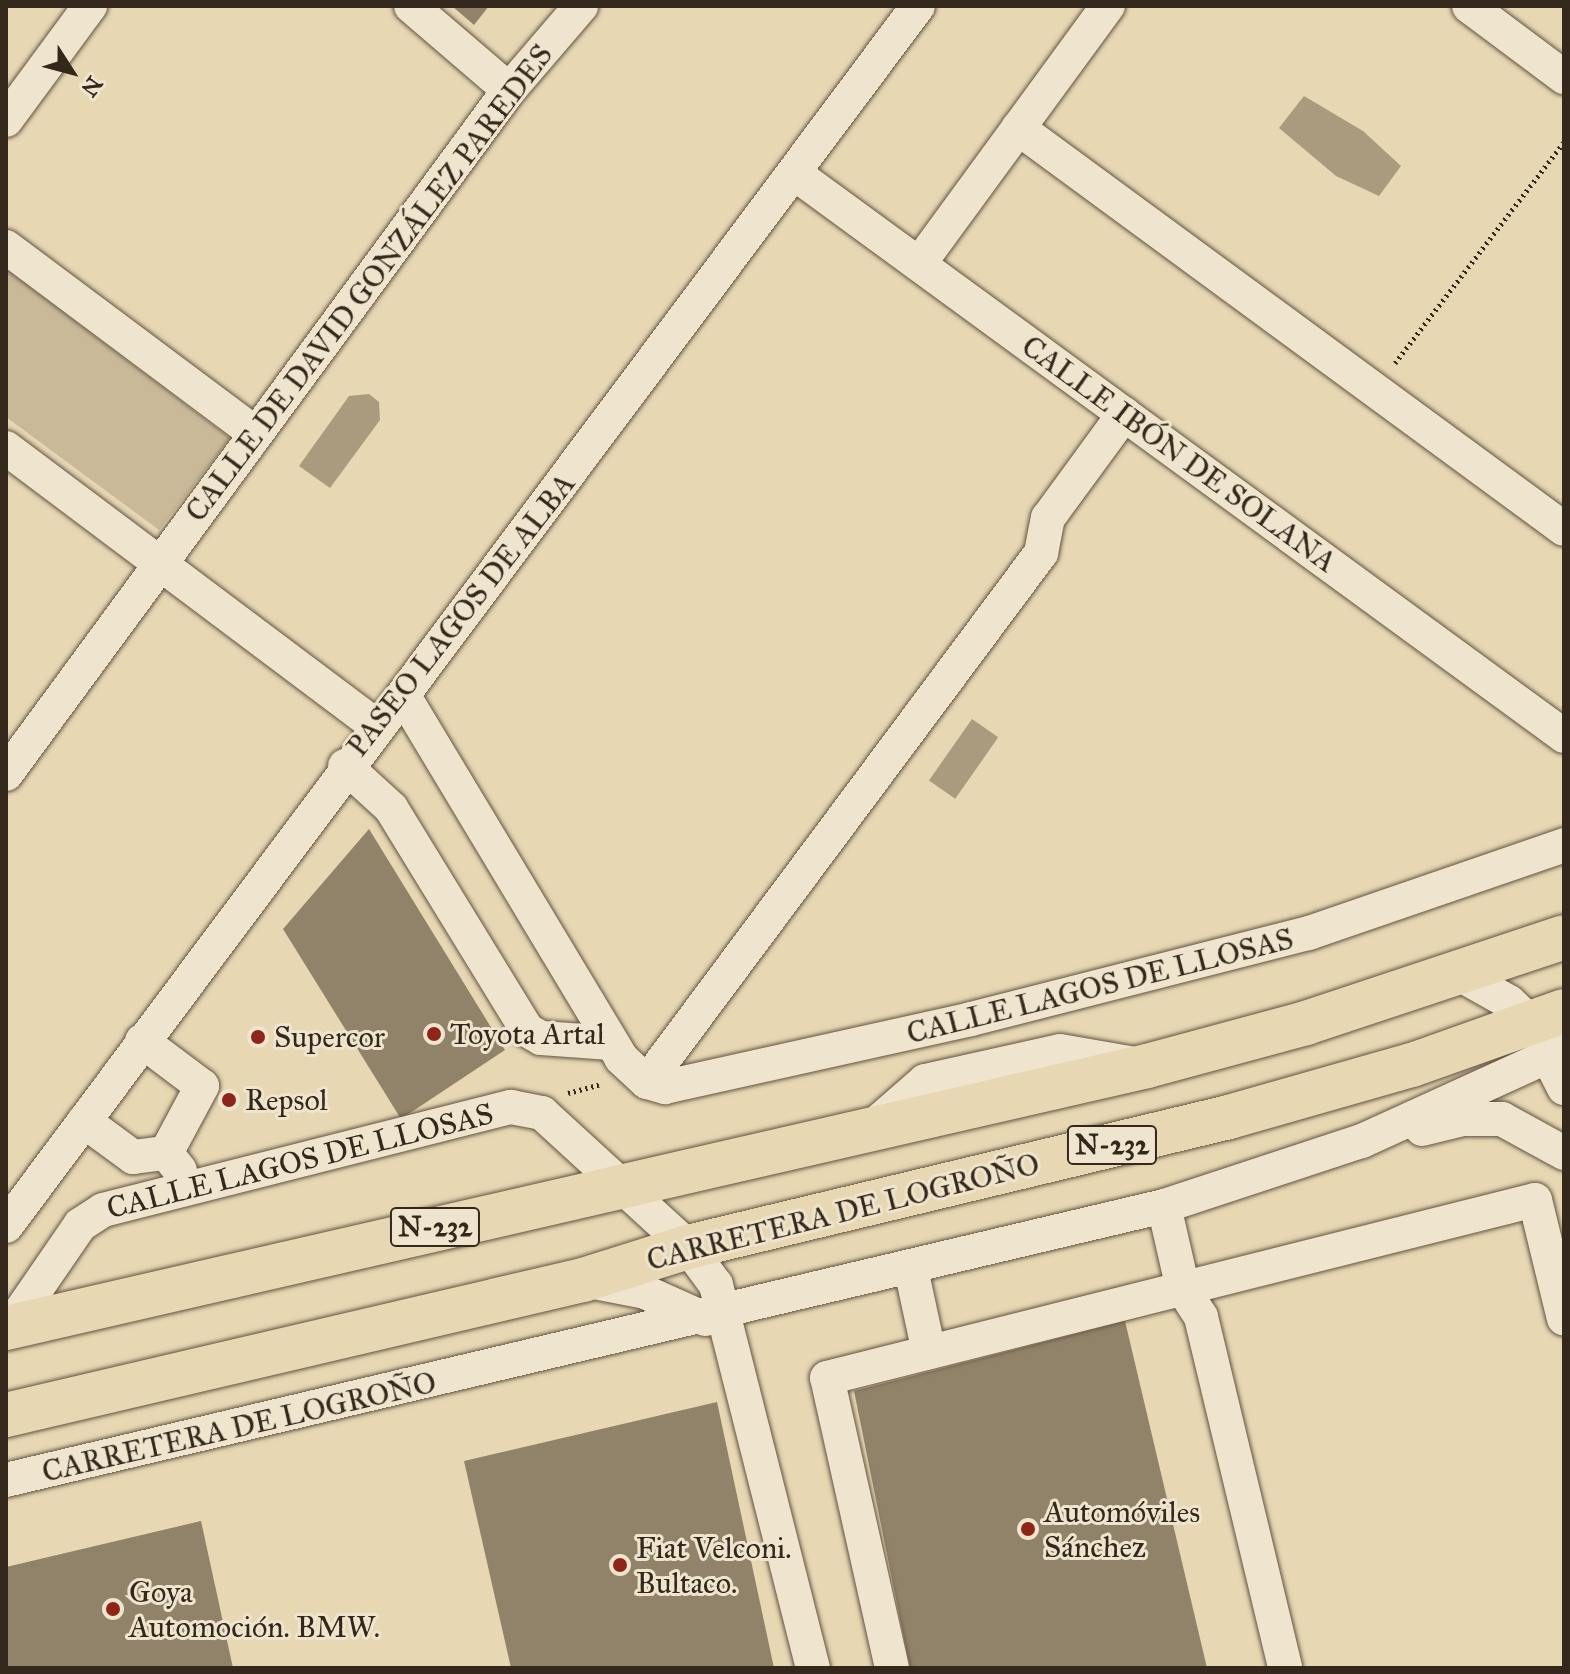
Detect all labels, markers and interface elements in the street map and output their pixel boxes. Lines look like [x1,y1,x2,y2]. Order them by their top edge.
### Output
north arrow [32,32,112,112]
street label: CALLE DE DAVID GONZÁLEZ PAREDES [178,37,560,529]
text: N [75,71,108,102]
street label: CALLE IBÓN DE SOLANA [1015,328,1343,580]
street label: PASEO LAGOS DE ALBA [339,466,583,764]
street label: CALLE LAGOS DE LLOSAS [903,921,1297,1051]
place label: Toyota Artal [450,1016,605,1052]
place label: Supercor [274,1019,385,1055]
marker: Toyota Artal [425,1025,443,1043]
marker: Supercor [249,1028,267,1046]
place label: Repsol [245,1082,328,1118]
marker: Repsol [220,1091,238,1109]
street label: CALLE LAGOS DE LLOSAS [103,1096,497,1226]
road number: N-232 [1066,1121,1158,1169]
street label: CARRETERA DE LOGROÑO [643,1146,1043,1278]
road number: N-232 [389,1203,481,1251]
street label: CARRETERA DE LOGROÑO [38,1364,440,1490]
place label: Automóviles Sánchez [1044,1494,1200,1564]
marker: Automóviles Sánchez [1019,1520,1037,1538]
place label: Fiat Velconi. Bultaco. [636,1530,792,1600]
marker: Fiat Velconi. Bultaco. [611,1556,629,1574]
place label: Goya Automoción. BMW. [129,1574,380,1644]
marker: Goya Automoción. BMW. [104,1600,122,1618]

